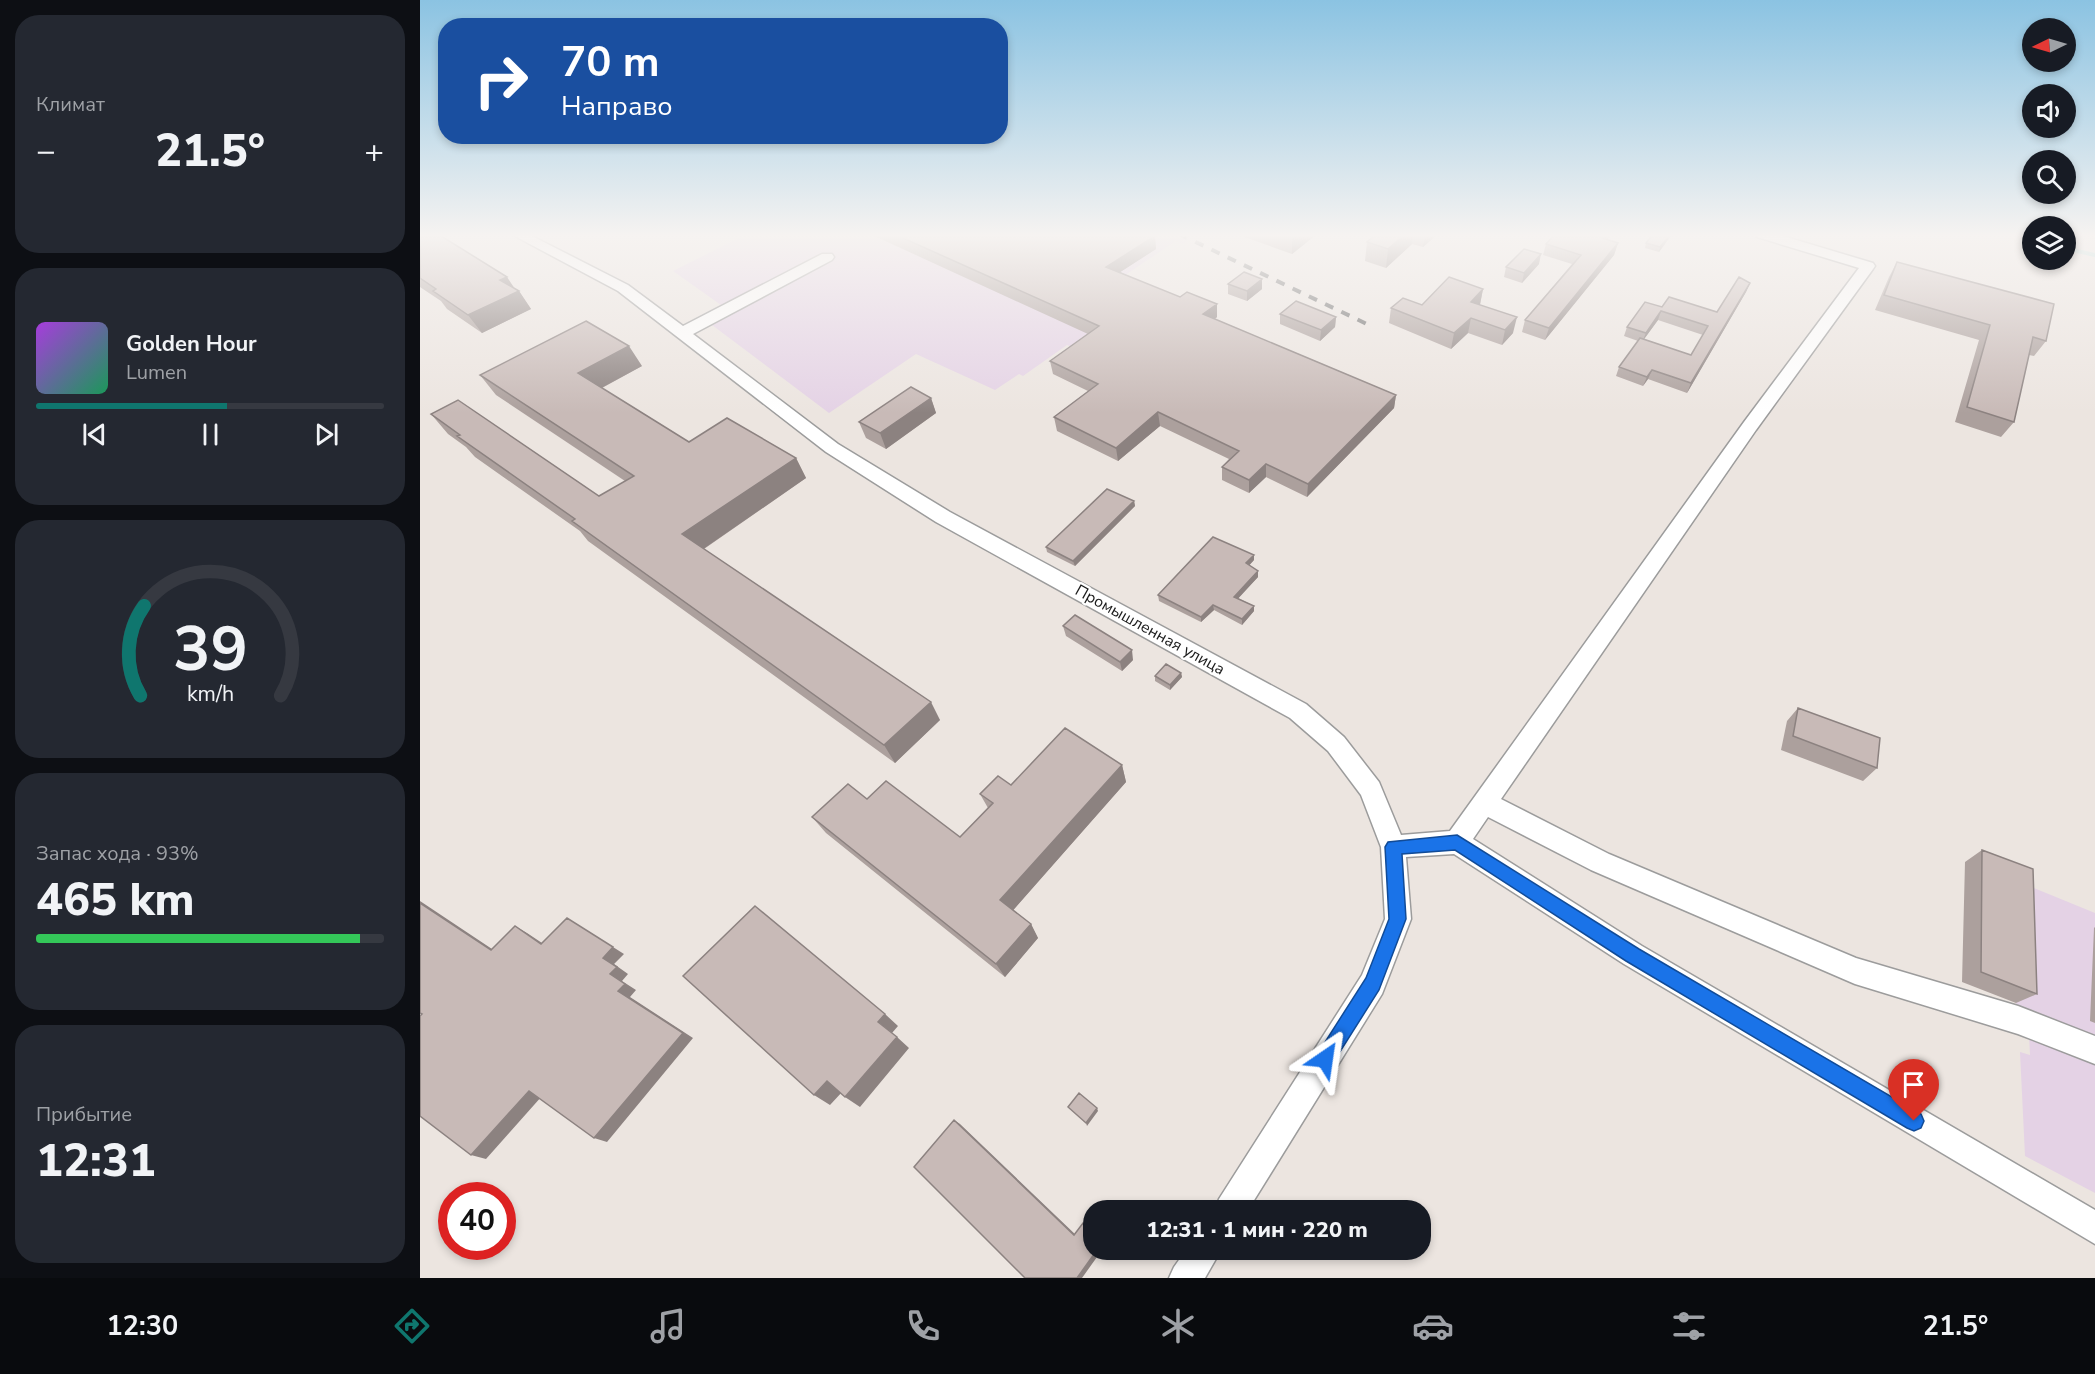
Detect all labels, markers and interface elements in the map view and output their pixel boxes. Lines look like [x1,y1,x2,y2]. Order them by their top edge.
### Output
north arrow [2022,18,2076,72]
map controls [2022,18,2076,270]
text: 70 m [561,34,660,91]
icon: right [462,42,540,120]
button: sound [2022,84,2076,138]
text: Направо [561,88,672,125]
text: Климат [36,91,105,118]
text: 21.5° [155,121,265,182]
text: − [36,129,56,174]
text: + [364,129,384,174]
button: search [2022,150,2076,204]
button: layers [2022,216,2076,270]
text: Golden Hour [126,329,257,359]
text: Lumen [126,359,187,386]
icon: previous [78,418,111,451]
icon: pause [194,418,227,451]
icon: next [310,418,343,451]
street label: Промышленная улица [1071,580,1229,680]
text: 39 [173,607,247,692]
text: km/h [186,679,234,709]
text: Запас хода · 93% [36,840,199,867]
text: 465 km [36,870,195,931]
position arrow [1293,1027,1357,1091]
pin [1888,1059,1939,1121]
icon: arrive [1897,1068,1930,1101]
text: Прибытие [36,1101,132,1128]
text: 12:31 [36,1131,156,1192]
speed limit sign: 40 [438,1182,516,1260]
text: 12:31 · 1 мин · 220 m [1146,1215,1368,1245]
icon: directions [391,1305,433,1347]
icon: music [647,1305,689,1347]
icon: phone [902,1305,944,1347]
icon: climate [1157,1305,1199,1347]
icon: car [1412,1305,1454,1347]
icon: filters [1668,1305,1710,1347]
text: 12:30 [107,1308,178,1345]
text: 21.5° [1923,1308,1988,1345]

